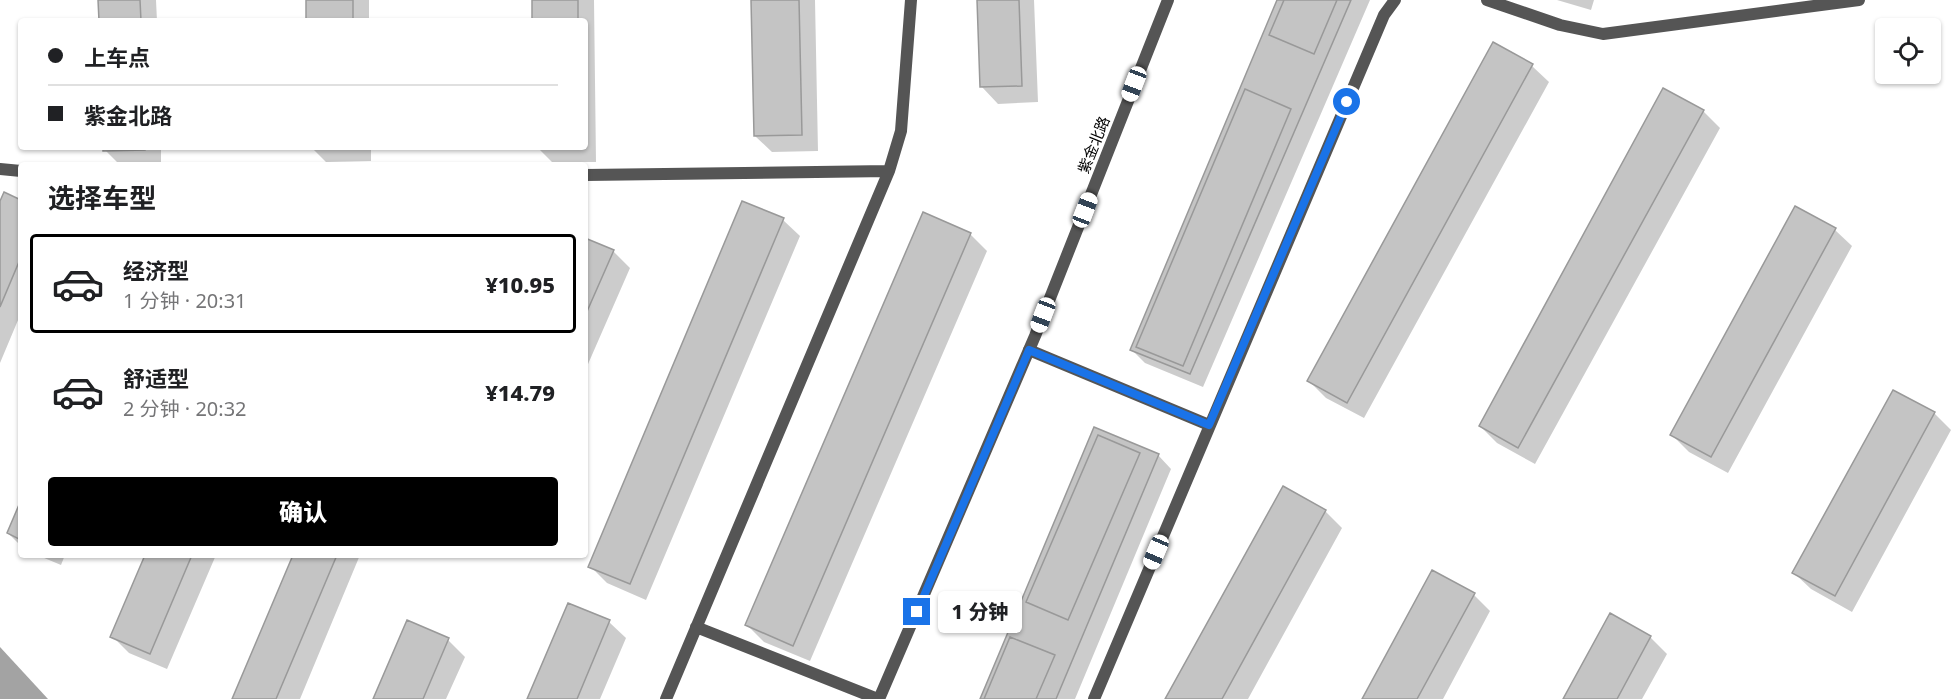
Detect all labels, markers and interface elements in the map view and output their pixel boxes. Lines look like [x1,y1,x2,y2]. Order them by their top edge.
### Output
map controls [1875,18,1941,84]
button: locate [1875,18,1941,84]
text: 上车点 [84,42,150,72]
car [1119,64,1149,104]
route start [1333,88,1360,115]
text: 紫金北路 [84,100,172,130]
street label: 紫金北路 [1073,113,1114,176]
text: 选择车型 [48,179,156,216]
car [1070,190,1100,230]
text: 经济型 [123,255,189,285]
icon: car [51,257,105,311]
text: ¥10.95 [485,269,555,299]
text: 1 分钟 · 20:31 [123,287,247,314]
car [1028,295,1058,335]
text: 舒适型 [123,363,189,393]
icon: car [51,365,105,419]
text: ¥14.79 [485,377,555,407]
text: 2 分钟 · 20:32 [123,395,247,422]
button: 确认 [48,477,558,546]
car [1141,532,1171,572]
callout: 1 分钟 [938,591,1022,633]
route end [903,598,930,625]
text: 1 分钟 [952,598,1008,625]

